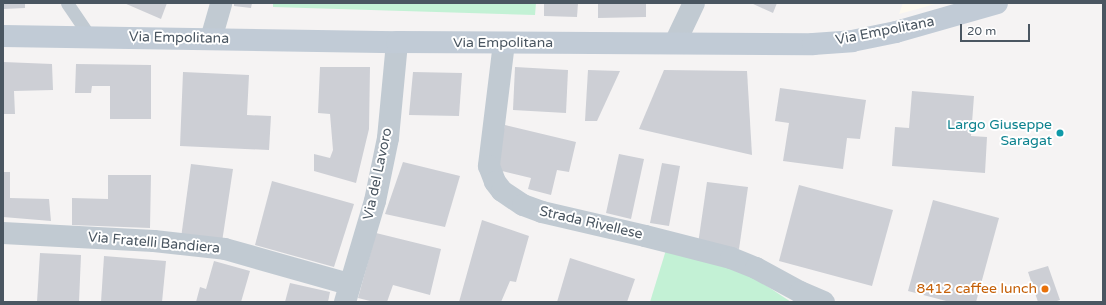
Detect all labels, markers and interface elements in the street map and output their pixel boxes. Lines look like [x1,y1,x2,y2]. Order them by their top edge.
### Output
street label: Via Empolitana [834,13,936,49]
scale bar [962,16,1032,42]
text: 20 m [967,24,996,38]
street label: Via Empolitana [129,29,229,47]
street label: Via Empolitana [453,35,553,51]
place label: Largo Giuseppe Saragat [947,117,1052,150]
street label: Via del Lavoro [360,126,396,222]
marker: Largo Giuseppe Saragat [1055,128,1065,138]
street label: Strada Rivellese [538,203,644,243]
street label: Via Fratelli Bandiera [87,229,221,257]
place label: 8412 caffee lunch [917,281,1037,297]
marker: 8412 caffee lunch [1040,284,1050,294]

